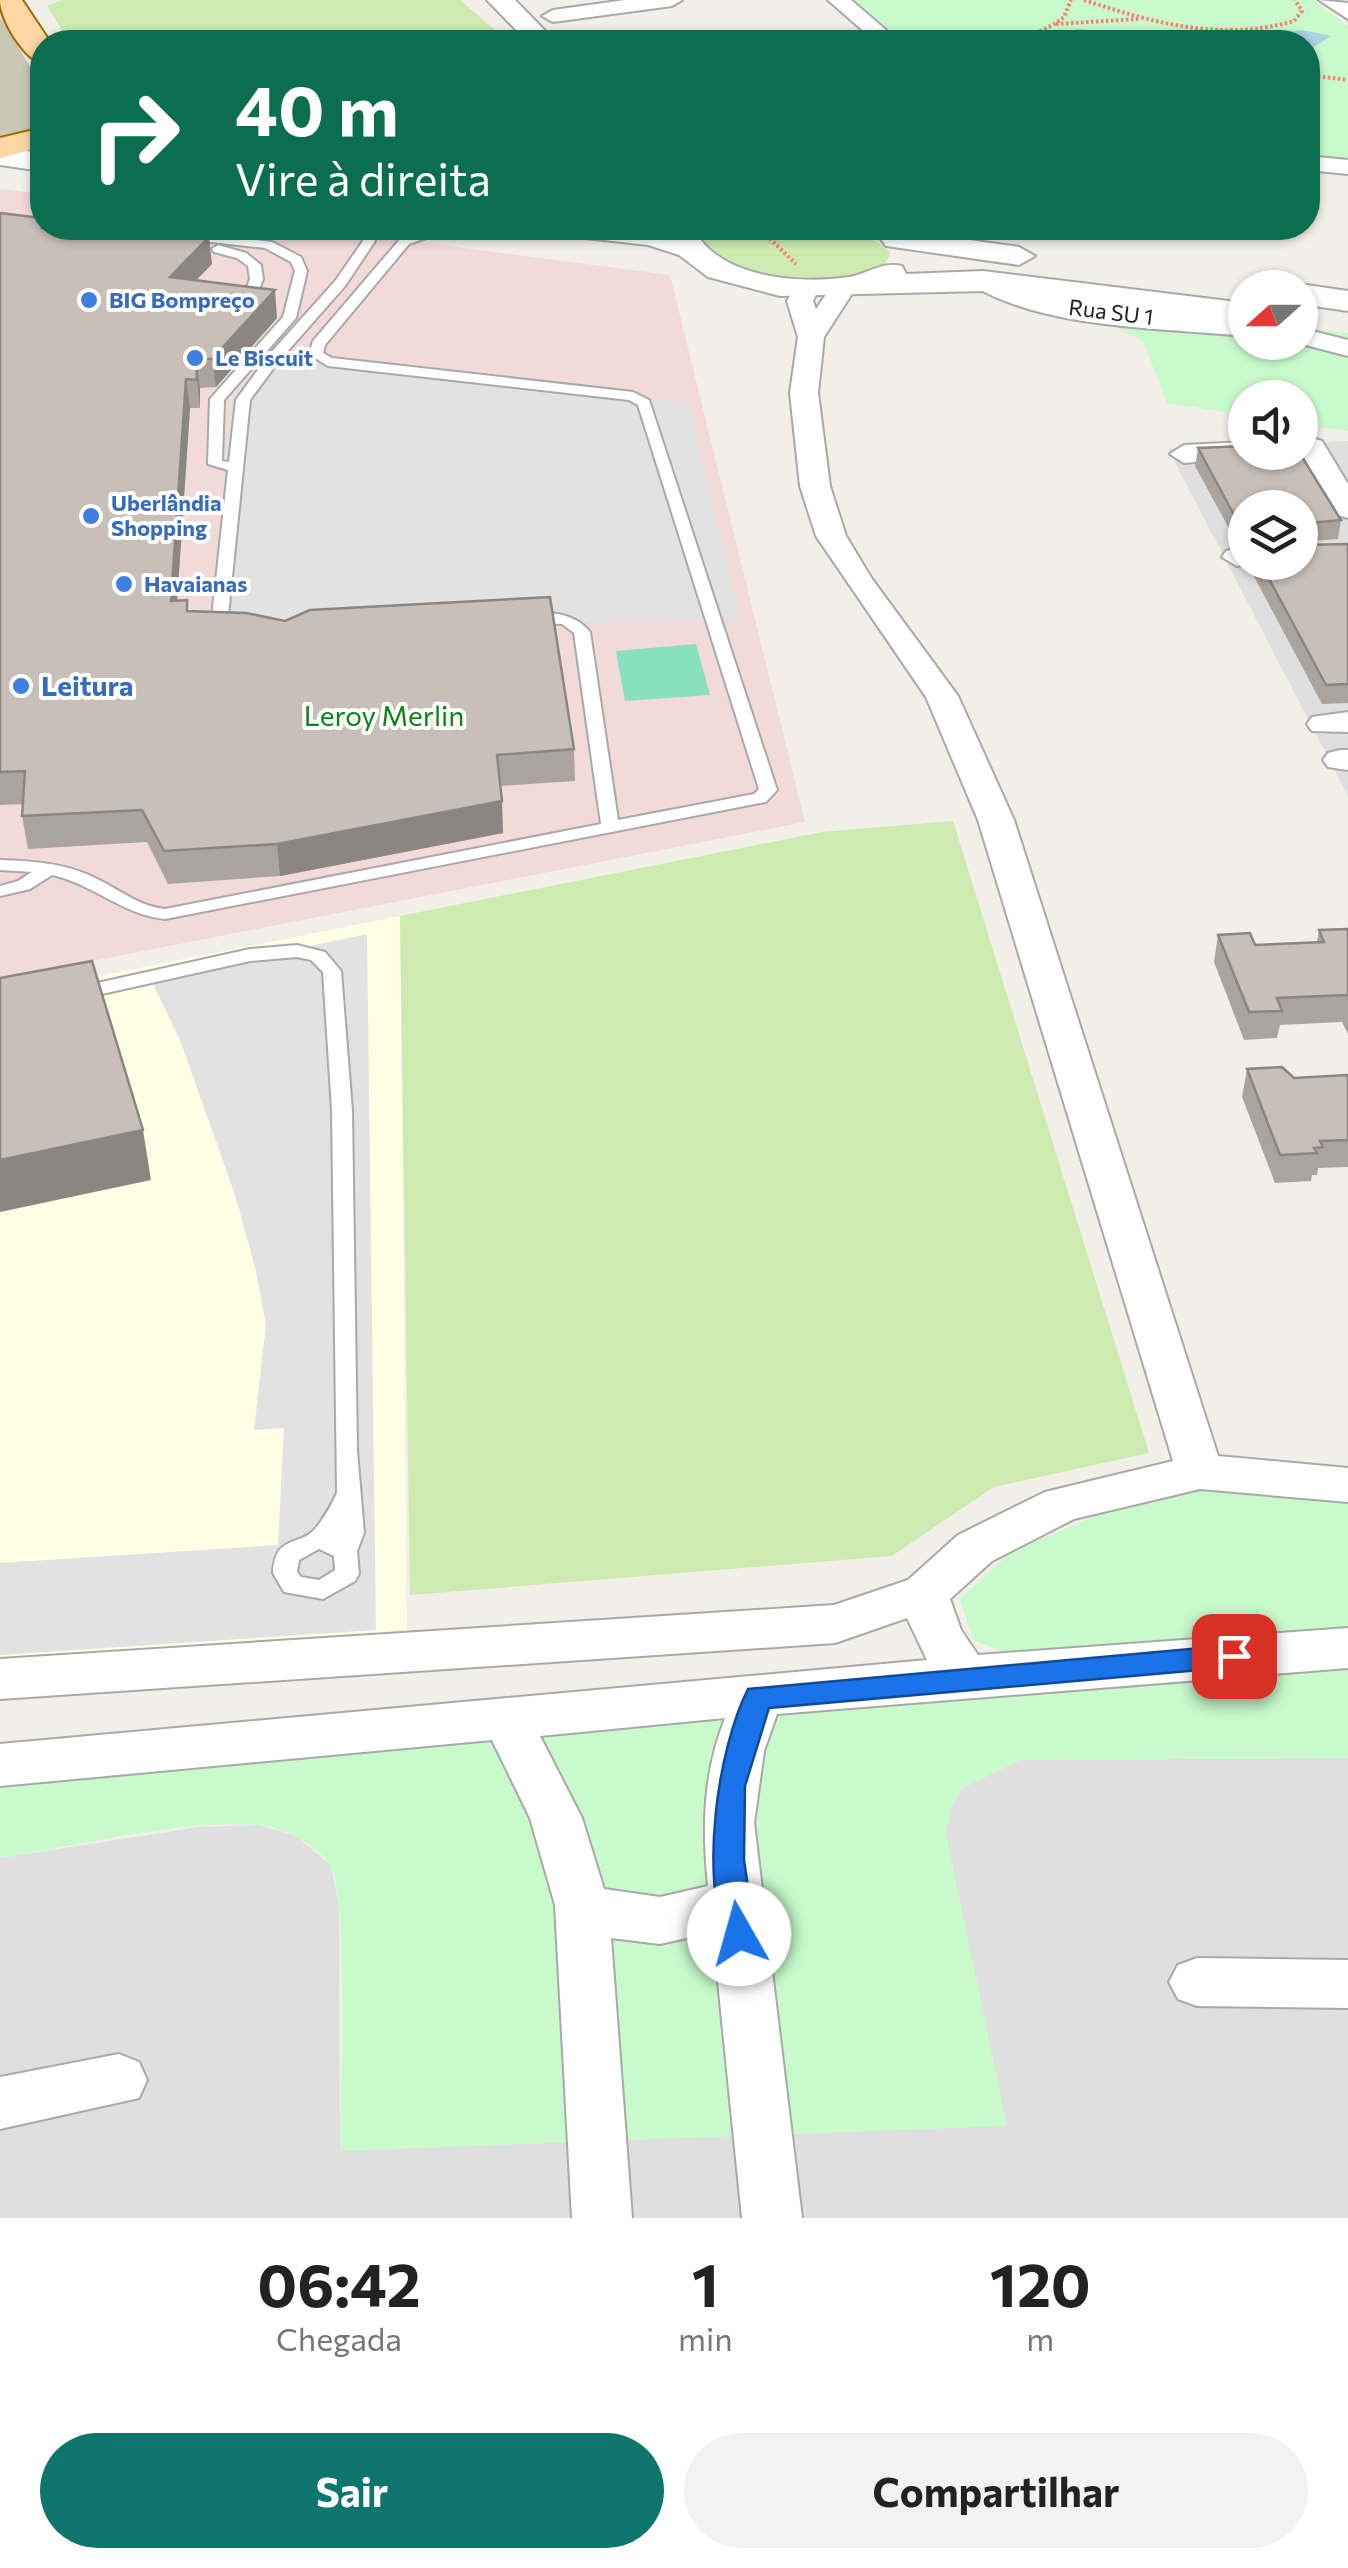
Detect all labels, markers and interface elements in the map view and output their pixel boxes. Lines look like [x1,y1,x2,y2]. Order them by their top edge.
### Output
text: 40 m [235,65,399,150]
icon: right [70,70,200,200]
text: Vire à direita [235,150,491,205]
north arrow [1228,270,1318,360]
map controls [1228,270,1318,580]
place label: BIG Bompreço [109,286,255,313]
marker: BIG Bompreço [78,289,100,311]
street label: Rua SU 1 [1067,293,1155,330]
place label: Le Biscuit [215,344,313,371]
marker: Le Biscuit [184,347,206,369]
button: sound [1228,380,1318,470]
place label: Uberlândia Shopping [111,489,222,541]
button: layers [1228,490,1318,580]
marker: Uberlândia Shopping [80,505,102,527]
place label: Havaianas [144,570,247,597]
marker: Havaianas [113,573,135,595]
place label: Leitura [41,668,134,702]
marker: Leitura [10,675,32,697]
park label: Leroy Merlin [304,698,464,732]
pin [1192,1614,1277,1699]
icon: arrive [1207,1629,1262,1684]
position arrow [687,1882,791,1986]
text: 06:42 [257,2246,421,2319]
text: 1 [692,2246,719,2319]
text: 120 [990,2246,1091,2319]
text: Chegada [276,2318,402,2358]
text: min [678,2318,732,2358]
text: m [1026,2318,1054,2358]
button: Sair [40,2433,664,2548]
button: Compartilhar [684,2433,1308,2548]

